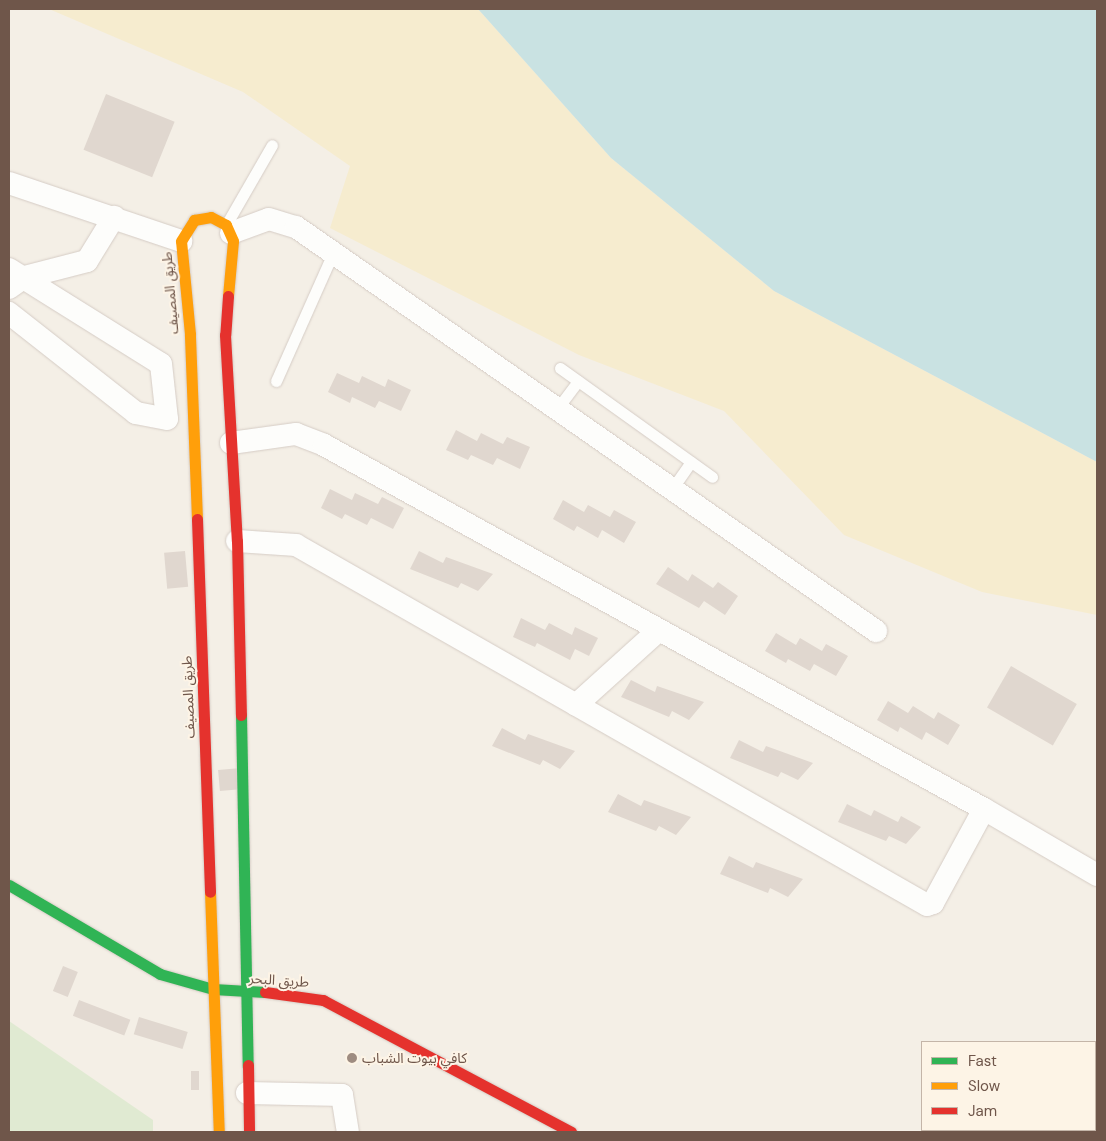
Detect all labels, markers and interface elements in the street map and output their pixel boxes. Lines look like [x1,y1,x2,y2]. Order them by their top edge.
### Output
street label: طريق المصيف [158,251,182,335]
street label: طريق المصيف [178,655,198,739]
street label: طريق البحر [248,970,310,990]
legend [921,1041,1096,1131]
place label: كافي بيوت الشباب [362,1050,467,1066]
text: Fast [968,1051,997,1071]
marker: كافي بيوت الشباب [346,1052,358,1064]
text: Slow [968,1076,1000,1096]
text: Jam [968,1101,997,1121]

